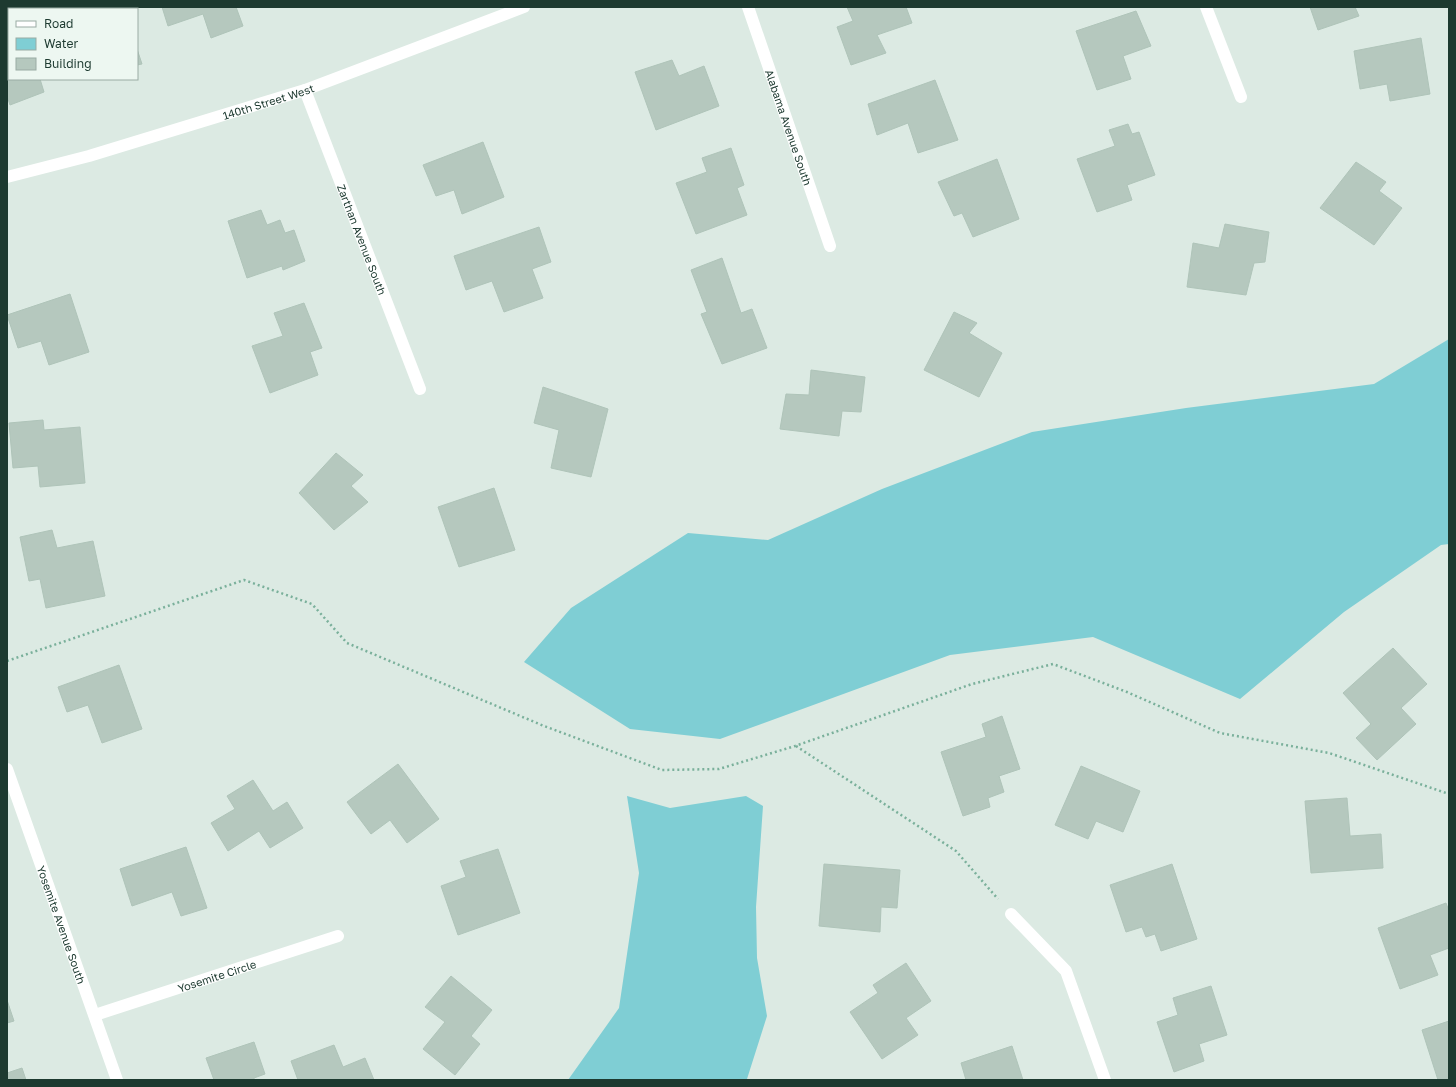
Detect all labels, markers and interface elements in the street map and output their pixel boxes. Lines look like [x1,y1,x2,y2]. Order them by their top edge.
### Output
legend [8,8,138,80]
text: Road [44,16,73,31]
text: Water [44,36,78,51]
text: Building [44,56,92,71]
street label: Alabama Avenue South [763,67,815,187]
street label: 140th Street West [221,81,316,121]
street label: Zarthan Avenue South [335,182,390,296]
street label: Yosemite Avenue South [35,864,89,985]
street label: Yosemite Circle [176,957,258,994]

